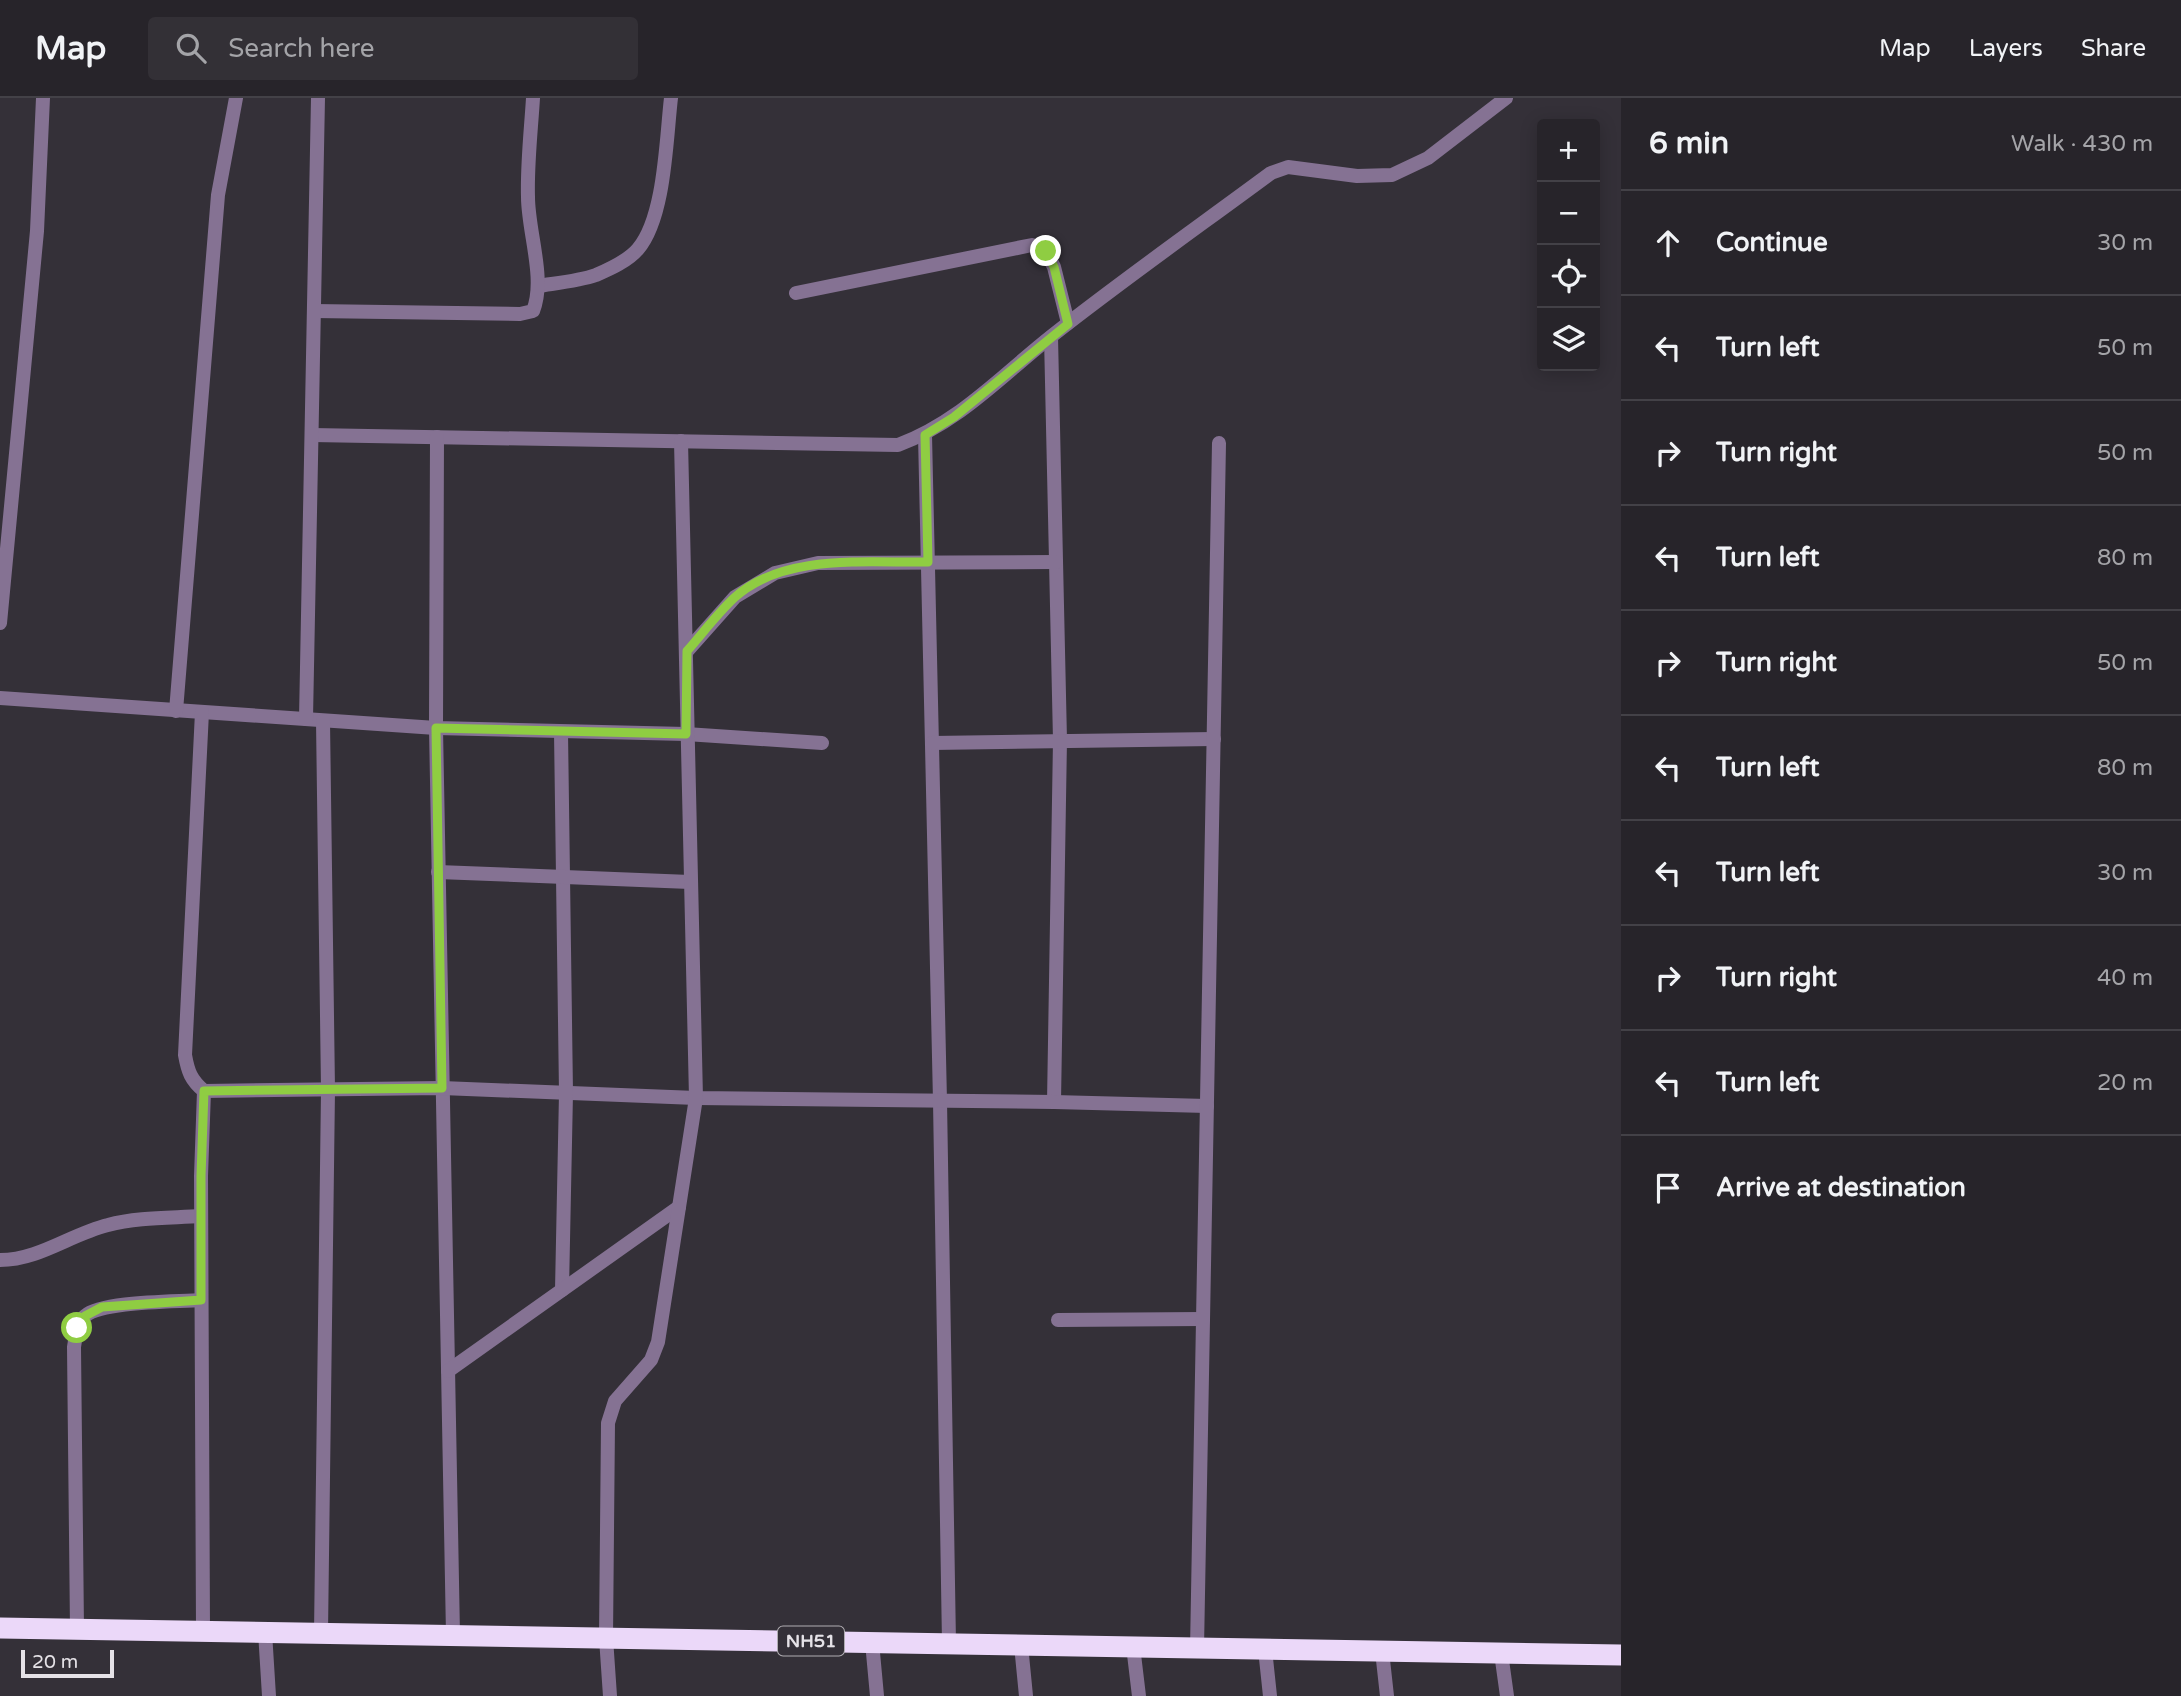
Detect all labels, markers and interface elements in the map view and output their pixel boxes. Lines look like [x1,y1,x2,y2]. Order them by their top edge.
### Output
search box [148,17,638,80]
text: Map [35,29,106,68]
icon: search [172,29,210,67]
text: Search here [228,33,374,64]
text: Map [1879,34,1931,63]
text: Layers [1969,34,2043,63]
text: Share [2081,34,2146,63]
map controls [1537,119,1600,371]
button: + [1537,119,1600,182]
text: 6 min [1649,125,1729,162]
text: Walk · 430 m [2011,130,2153,158]
button: − [1537,182,1600,245]
icon: ahead [1649,224,1687,262]
text: Continue [1716,227,1828,258]
text: 30 m [2097,229,2153,257]
route end [1030,235,1061,266]
button: locate [1537,245,1600,308]
button: layers [1537,308,1600,371]
icon: left [1649,329,1687,367]
text: Turn left [1716,332,1819,363]
text: 50 m [2097,334,2153,362]
icon: right [1649,434,1687,472]
text: Turn right [1716,437,1837,468]
text: 50 m [2097,439,2153,467]
icon: left [1649,539,1687,577]
text: Turn left [1716,542,1819,573]
text: 80 m [2097,544,2153,572]
icon: right [1649,644,1687,682]
text: Turn right [1716,647,1837,678]
text: 50 m [2097,649,2153,677]
icon: left [1649,749,1687,787]
text: Turn left [1716,752,1819,783]
text: 80 m [2097,754,2153,782]
icon: left [1649,854,1687,892]
text: Turn left [1716,857,1819,888]
text: 30 m [2097,859,2153,887]
icon: right [1649,959,1687,997]
text: Turn right [1716,962,1837,993]
text: 40 m [2097,964,2153,992]
icon: left [1649,1064,1687,1102]
text: Turn left [1716,1067,1819,1098]
text: 20 m [2097,1069,2153,1097]
icon: arrive [1649,1169,1687,1207]
text: Arrive at destination [1716,1172,1966,1203]
route start [61,1312,92,1343]
road number: NH51 [778,1626,844,1656]
scale bar [21,1647,114,1679]
text: 20 m [32,1651,78,1673]

